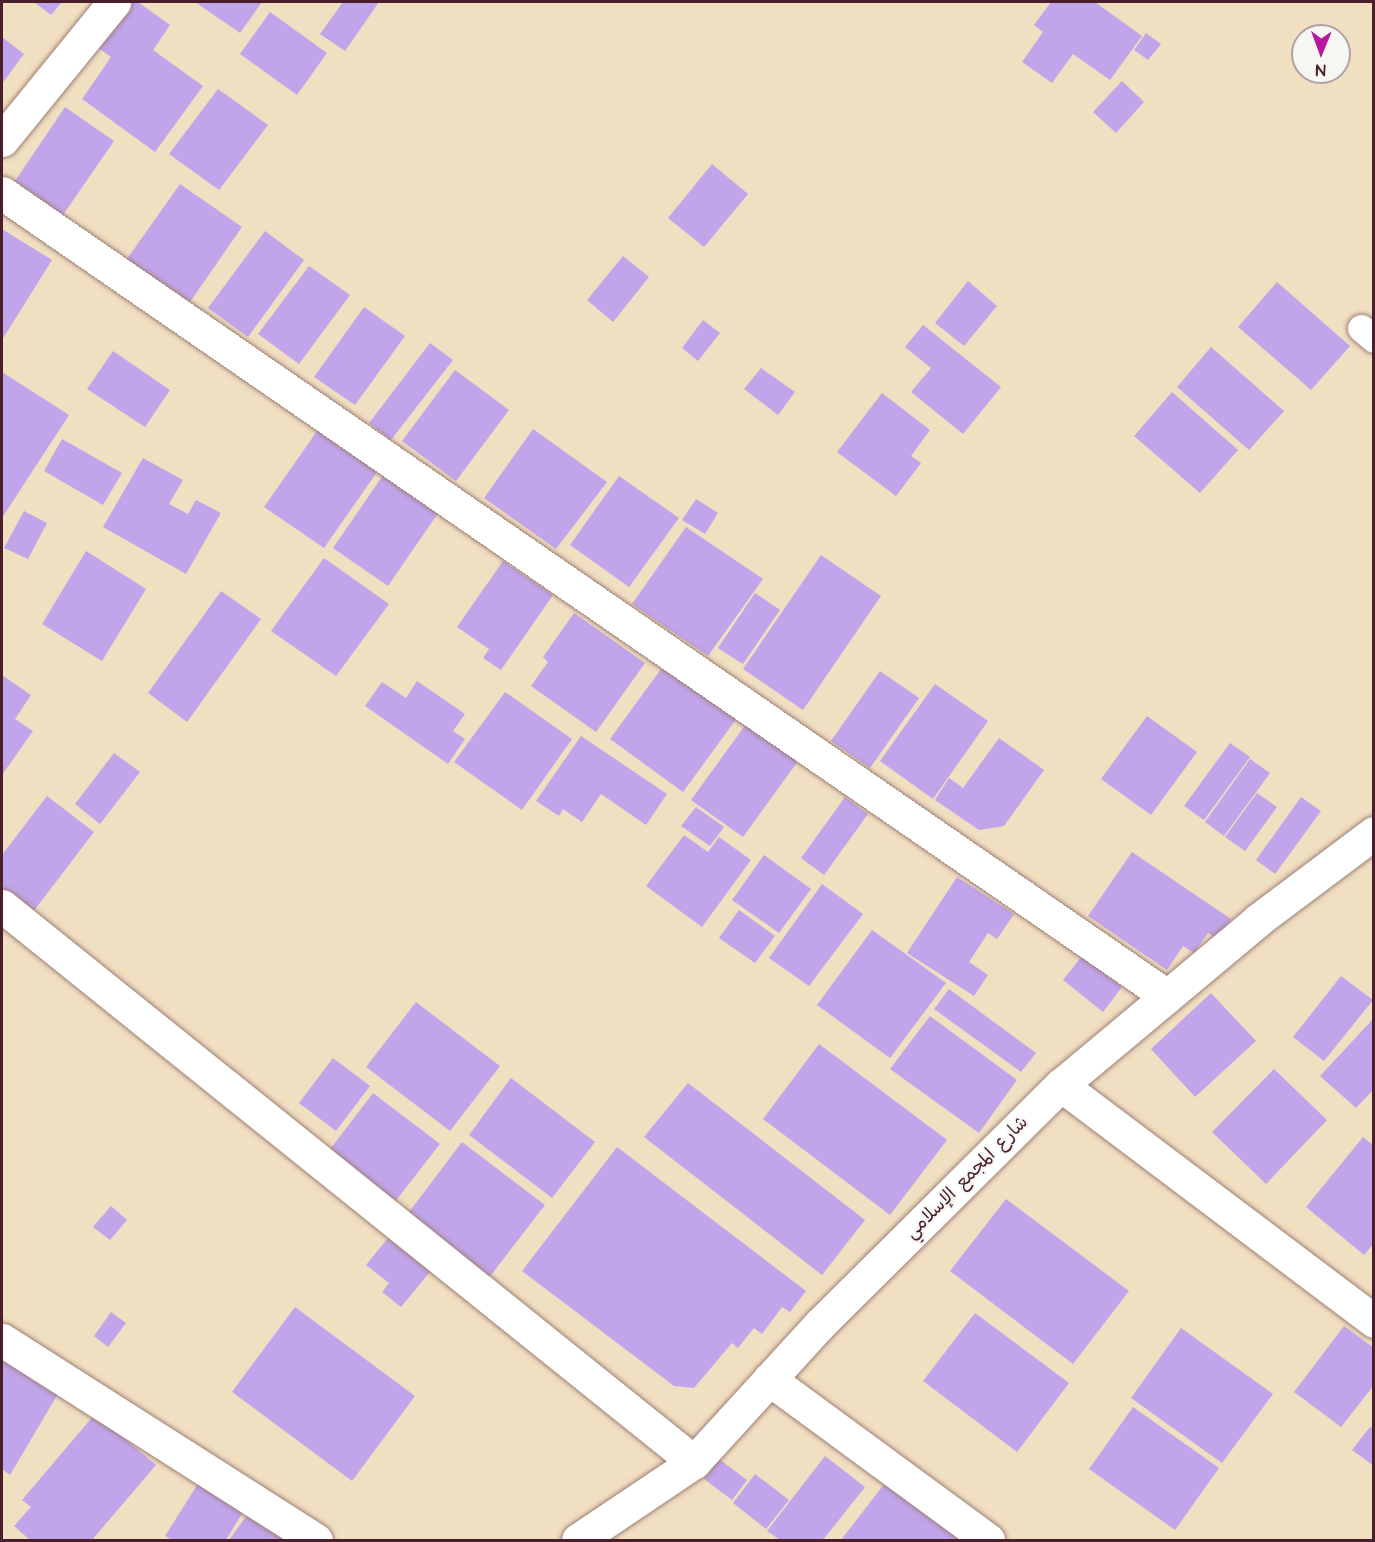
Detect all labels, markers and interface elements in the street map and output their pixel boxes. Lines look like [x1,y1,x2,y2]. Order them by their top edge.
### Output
north arrow [1291,24,1351,84]
text: N [1316,59,1326,81]
street label: شارع المجمع الإسلامي [901,1112,1033,1244]

